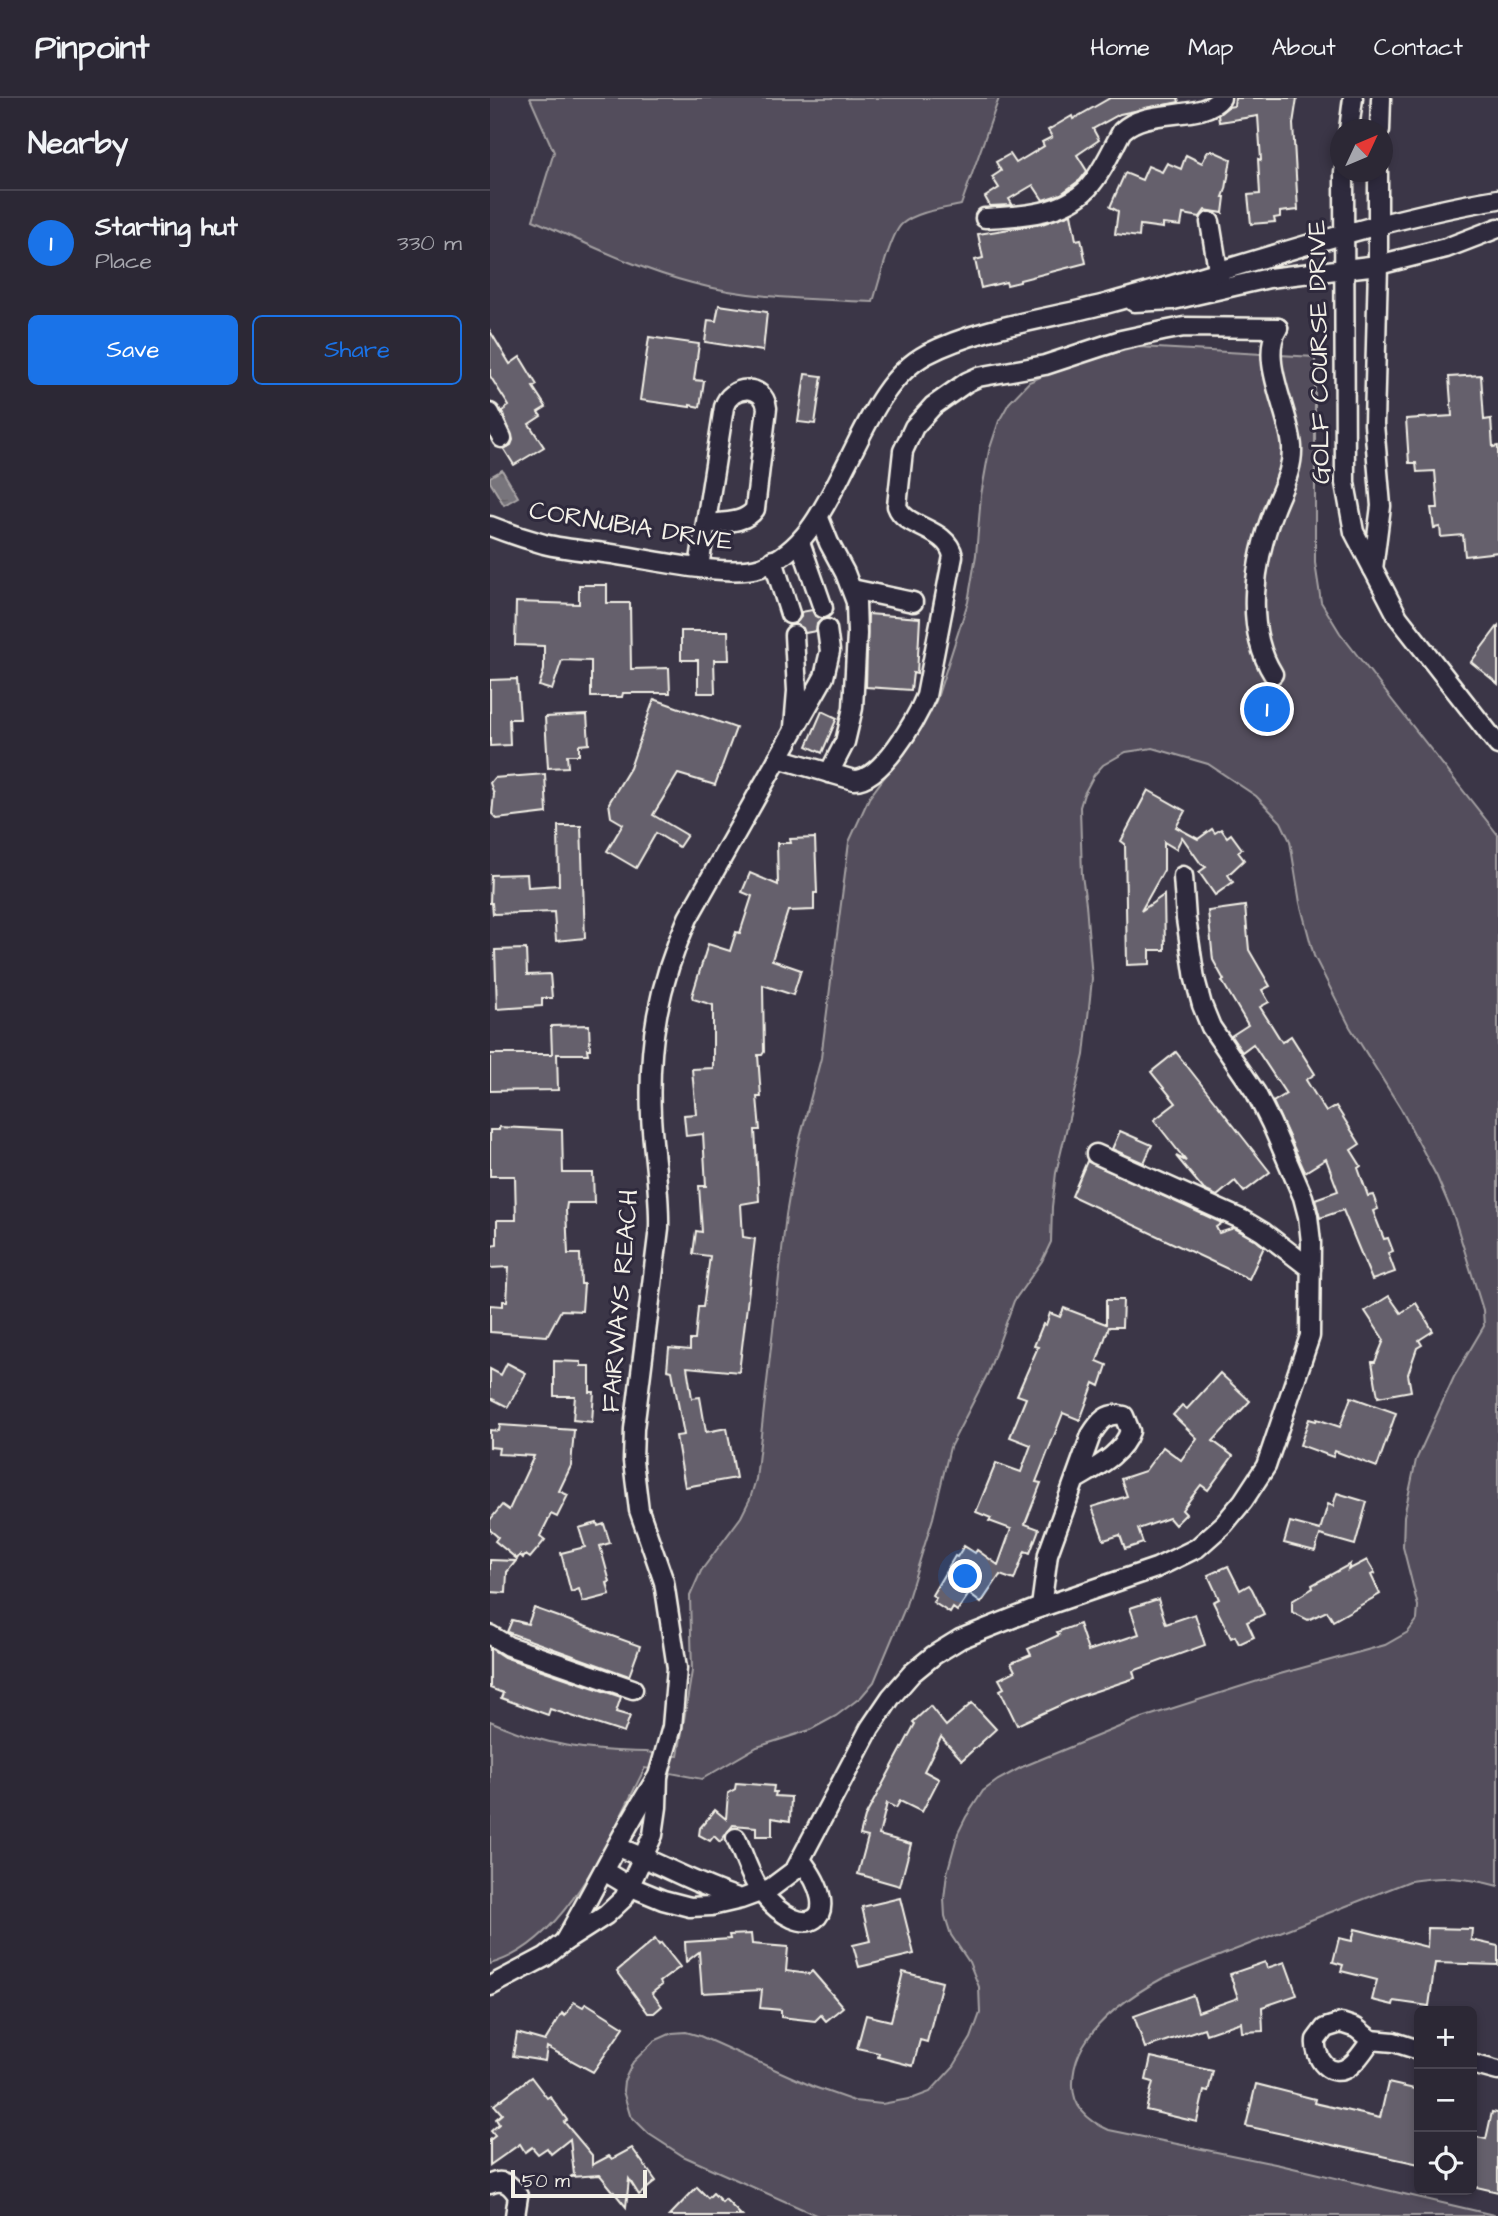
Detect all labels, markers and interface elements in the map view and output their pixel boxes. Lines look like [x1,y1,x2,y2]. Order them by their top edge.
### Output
text: Pinpoint [35,25,149,71]
text: Home [1090,31,1150,65]
text: Map [1188,31,1233,65]
text: About [1271,31,1336,65]
text: Contact [1374,31,1463,65]
north arrow [1330,119,1393,182]
text: Nearby [28,123,128,165]
text: Starting hut [95,209,238,245]
street label: GOLF COURSE DRIVE [1299,220,1339,484]
text: 1 [50,227,52,259]
text: 330 m [397,227,462,259]
text: Place [95,245,152,277]
button: Save [28,315,238,385]
button: Share [252,315,462,385]
street label: CORNUBIA DRIVE [527,492,735,560]
pin: 1 [1244,683,1290,735]
street label: FAIRWAYS REACH [592,1188,648,1414]
your location [948,1559,982,1593]
map controls [1414,2006,1477,2195]
button: + [1414,2006,1477,2069]
button: − [1414,2069,1477,2132]
button: locate [1414,2132,1477,2195]
scale bar [511,2167,648,2199]
text: 50 m [522,2168,570,2195]

